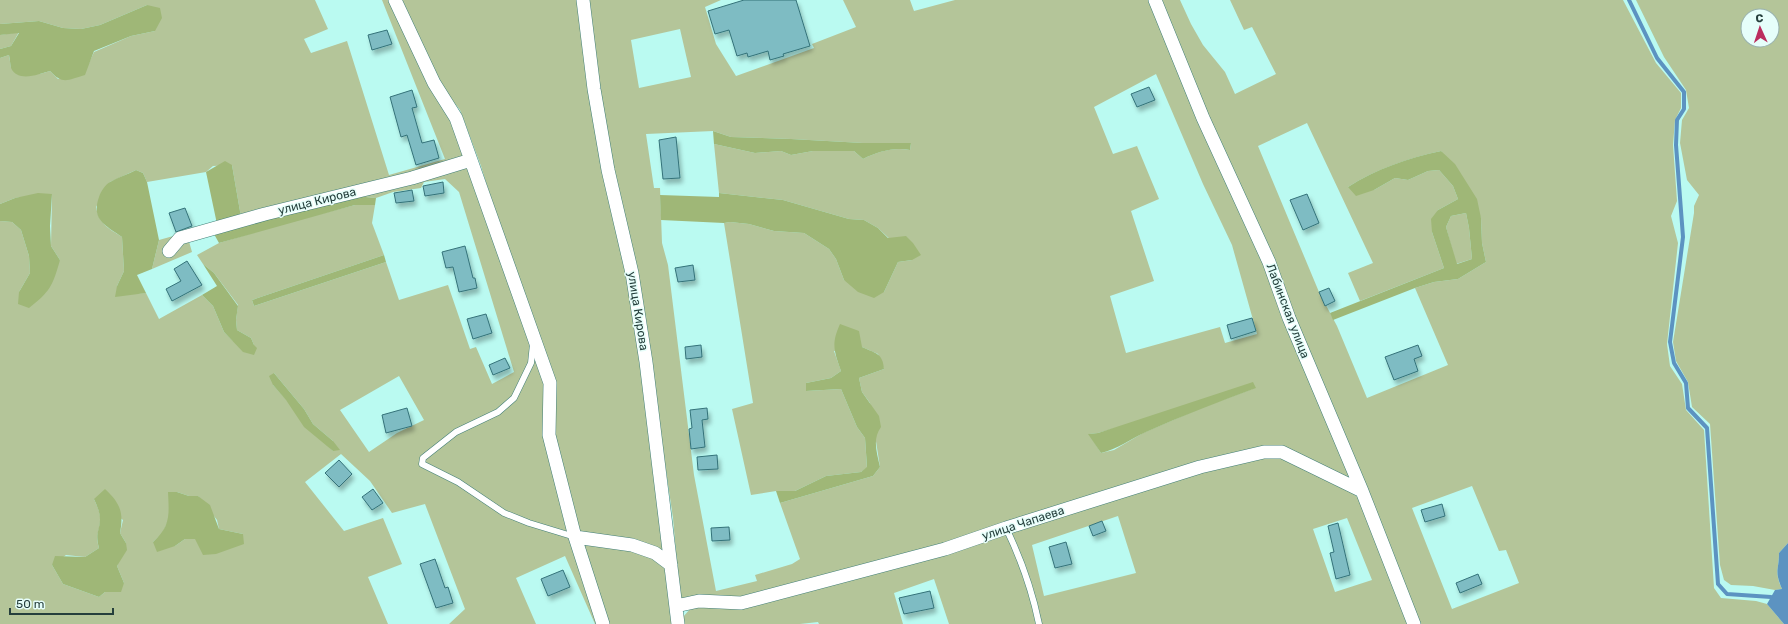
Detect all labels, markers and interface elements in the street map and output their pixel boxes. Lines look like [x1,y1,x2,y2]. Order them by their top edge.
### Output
north arrow [1740,8,1780,48]
text: С [1755,12,1764,25]
street label: улица Кирова [277,185,357,217]
street label: Лабинская улица [1263,262,1313,360]
street label: улица Кирова [625,270,651,352]
street label: улица Чапаева [980,503,1066,543]
scale bar [10,590,113,616]
text: 50 m [16,597,44,611]

